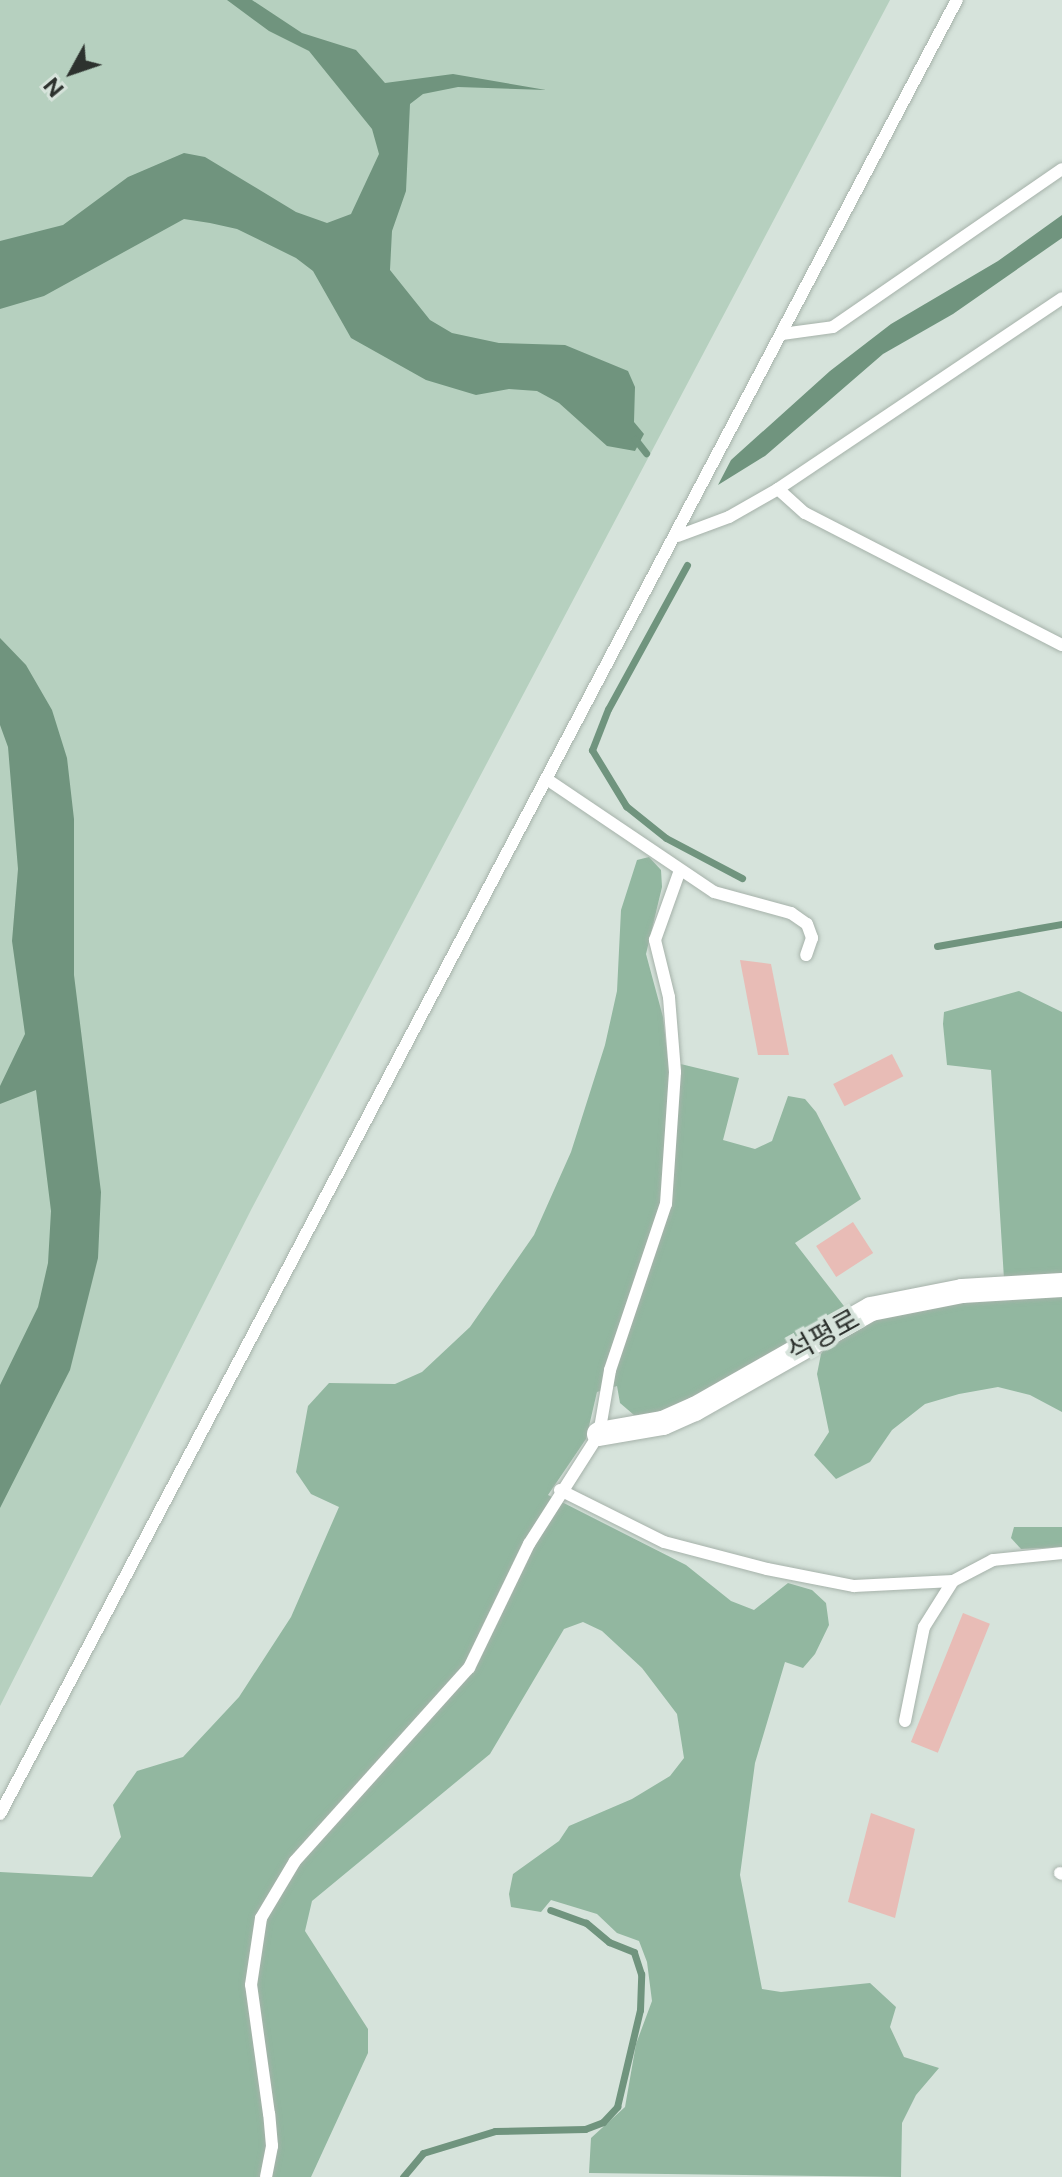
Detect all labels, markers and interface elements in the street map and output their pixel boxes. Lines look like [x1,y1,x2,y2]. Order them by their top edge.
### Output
north arrow [32,32,112,112]
text: N [38,72,69,102]
street label: 석평로 [781,1302,865,1368]

